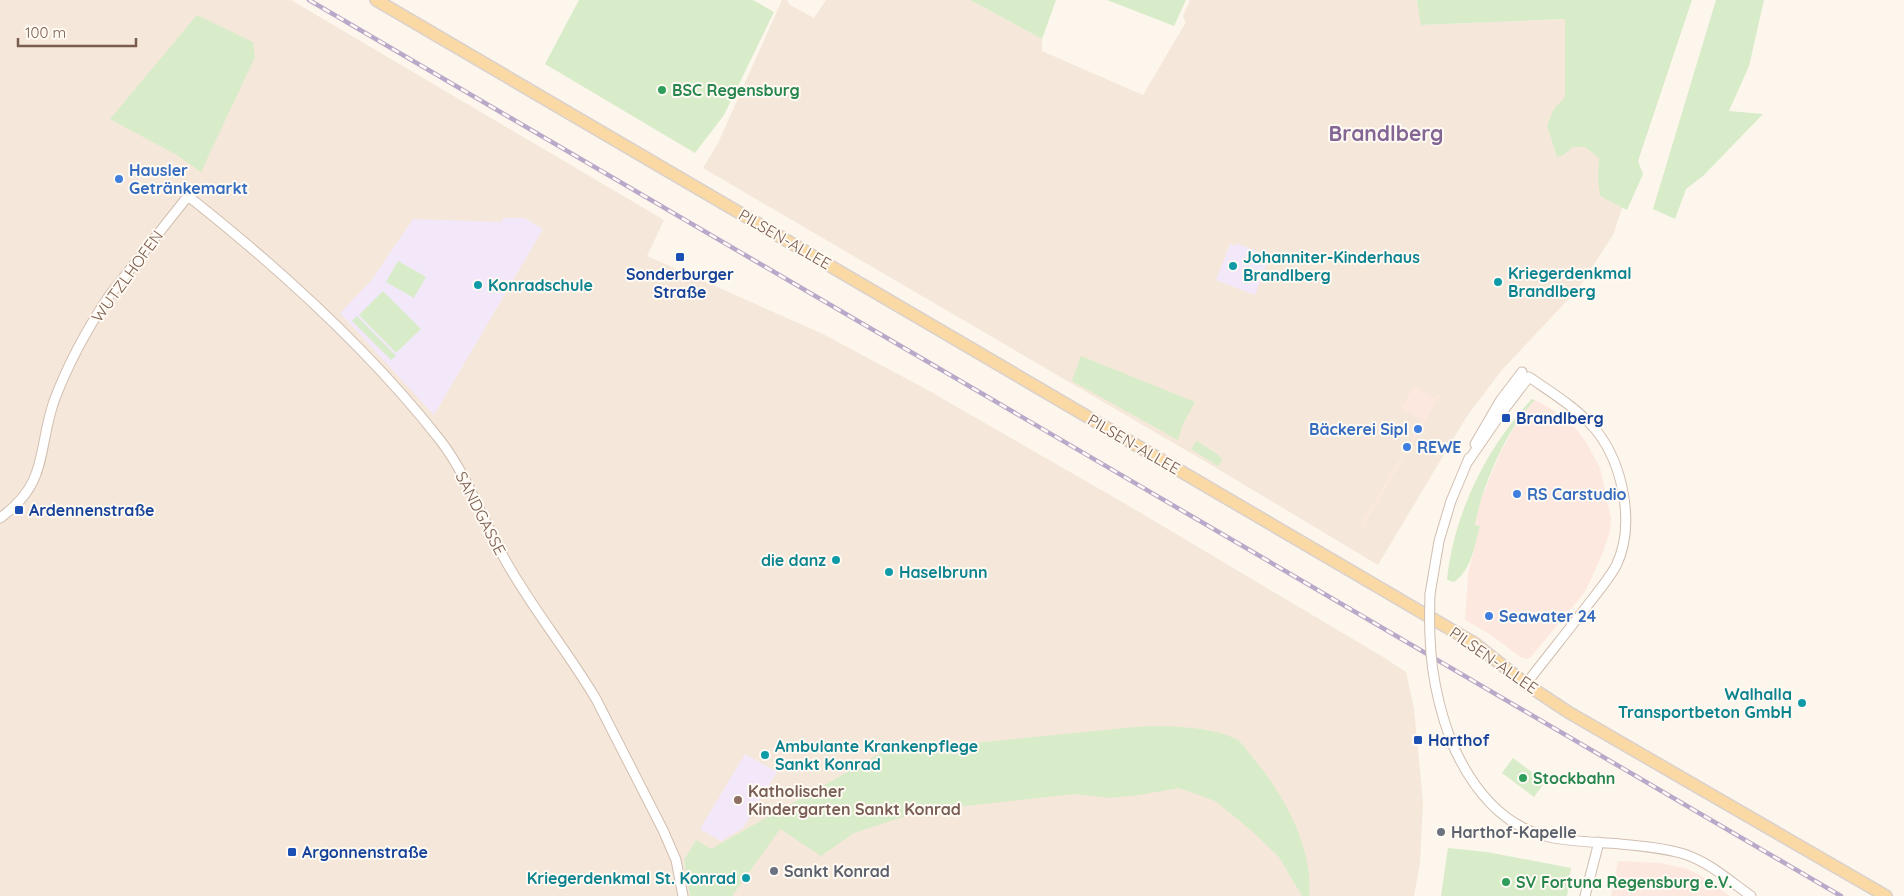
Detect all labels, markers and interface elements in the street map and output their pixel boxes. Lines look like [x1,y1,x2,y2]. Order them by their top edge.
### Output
scale bar [18,15,135,47]
text: 100 m [25,23,66,42]
place label: BSC Regensburg [672,80,800,100]
marker: BSC Regensburg [656,84,668,96]
district label: Brandlberg [1329,120,1443,146]
place label: Hausler Getränkemarkt [129,160,248,198]
marker: Hausler Getränkemarkt [113,173,125,185]
street label: PILSEN-ALLEE [735,204,835,274]
street label: WUTZLHOFEN [87,226,167,326]
place label: Johanniter-Kinderhaus Brandlberg [1243,247,1420,285]
marker: Sonderburger Straße [674,251,686,263]
marker: Johanniter-Kinderhaus Brandlberg [1227,260,1239,272]
place label: Kriegerdenkmal Brandlberg [1508,263,1632,301]
place label: Sonderburger Straße [626,264,734,302]
place label: Konradschule [488,275,593,295]
marker: Kriegerdenkmal Brandlberg [1492,276,1504,288]
marker: Konradschule [472,279,484,291]
place label: Brandlberg [1516,408,1604,428]
street label: PILSEN-ALLEE [1084,409,1184,479]
marker: Brandlberg [1500,412,1512,424]
place label: Bäckerei Sipl [1309,419,1408,439]
marker: Bäckerei Sipl [1412,423,1424,435]
place label: REWE [1417,437,1461,457]
marker: REWE [1401,441,1413,453]
street label: SANDGASSE [451,468,511,558]
place label: RS Carstudio [1527,484,1627,504]
marker: RS Carstudio [1511,488,1523,500]
place label: Ardennenstraße [29,500,155,520]
marker: Ardennenstraße [13,504,25,516]
place label: die danz [761,550,826,570]
marker: die danz [830,554,842,566]
place label: Haselbrunn [899,562,987,582]
marker: Haselbrunn [883,566,895,578]
place label: Seawater 24 [1499,606,1597,626]
marker: Seawater 24 [1483,610,1495,622]
street label: PILSEN-ALLEE [1446,622,1542,698]
place label: Walhalla Transportbeton GmbH [1618,684,1792,722]
marker: Walhalla Transportbeton GmbH [1796,697,1808,709]
place label: Harthof [1428,730,1489,750]
marker: Harthof [1412,734,1424,746]
place label: Ambulante Krankenpflege Sankt Konrad [775,736,978,774]
marker: Ambulante Krankenpflege Sankt Konrad [759,749,771,761]
place label: Stockbahn [1533,768,1615,788]
marker: Stockbahn [1517,772,1529,784]
place label: Katholischer Kindergarten Sankt Konrad [748,781,961,819]
marker: Katholischer Kindergarten Sankt Konrad [732,794,744,806]
place label: Harthof-Kapelle [1451,822,1577,842]
marker: Harthof-Kapelle [1435,826,1447,838]
place label: Argonnenstraße [302,842,428,862]
marker: Argonnenstraße [286,846,298,858]
place label: Sankt Konrad [784,861,890,881]
marker: Sankt Konrad [768,865,780,877]
place label: Kriegerdenkmal St. Konrad [527,868,736,888]
marker: Kriegerdenkmal St. Konrad [740,872,752,884]
place label: SV Fortuna Regensburg e.V. [1516,872,1733,892]
marker: SV Fortuna Regensburg e.V. [1500,876,1512,888]

